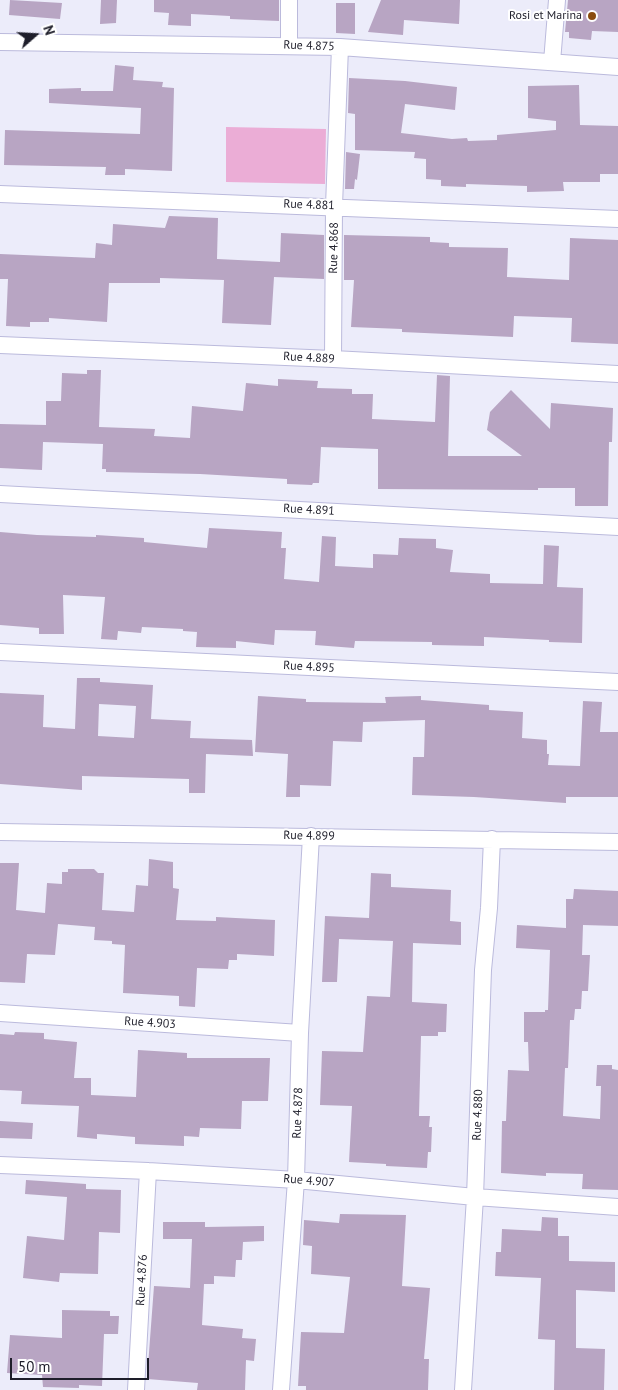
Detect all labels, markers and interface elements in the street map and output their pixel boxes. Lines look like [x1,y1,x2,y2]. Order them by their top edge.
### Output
place label: Rosi et Marina [509,9,582,23]
north arrow [10,10,60,60]
marker: Rosi et Marina [586,10,598,22]
text: N [39,23,59,37]
street label: Rue 4.875 [283,38,335,54]
street label: Rue 4.881 [283,197,335,213]
street label: Rue 4.868 [326,222,342,274]
street label: Rue 4.889 [283,349,335,367]
street label: Rue 4.891 [283,501,335,519]
street label: Rue 4.895 [283,658,335,676]
street label: Rue 4.899 [283,828,335,844]
street label: Rue 4.903 [124,1014,176,1032]
street label: Rue 4.878 [290,1087,306,1139]
street label: Rue 4.880 [470,1089,486,1141]
street label: Rue 4.907 [283,1172,335,1190]
street label: Rue 4.876 [133,1254,151,1306]
scale bar [12,1348,151,1380]
text: 50 m [18,1357,51,1376]

